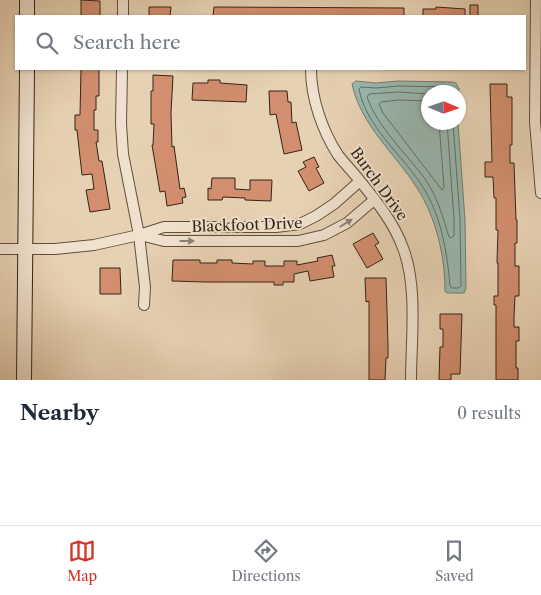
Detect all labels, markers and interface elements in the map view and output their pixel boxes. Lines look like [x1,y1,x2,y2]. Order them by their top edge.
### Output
search box [15,15,526,70]
icon: search [33,29,61,57]
text: Search here [73,31,181,54]
north arrow [421,85,466,130]
street label: Burch Drive [346,143,412,224]
street label: Blackfoot Drive [191,213,303,236]
one-way arrow [339,218,353,228]
one-way arrow [179,237,195,245]
text: Nearby [20,400,99,425]
text: 0 results [457,403,521,423]
tab: Map [67,537,97,585]
tab: Directions [231,537,301,585]
tab: Saved [435,537,474,585]

